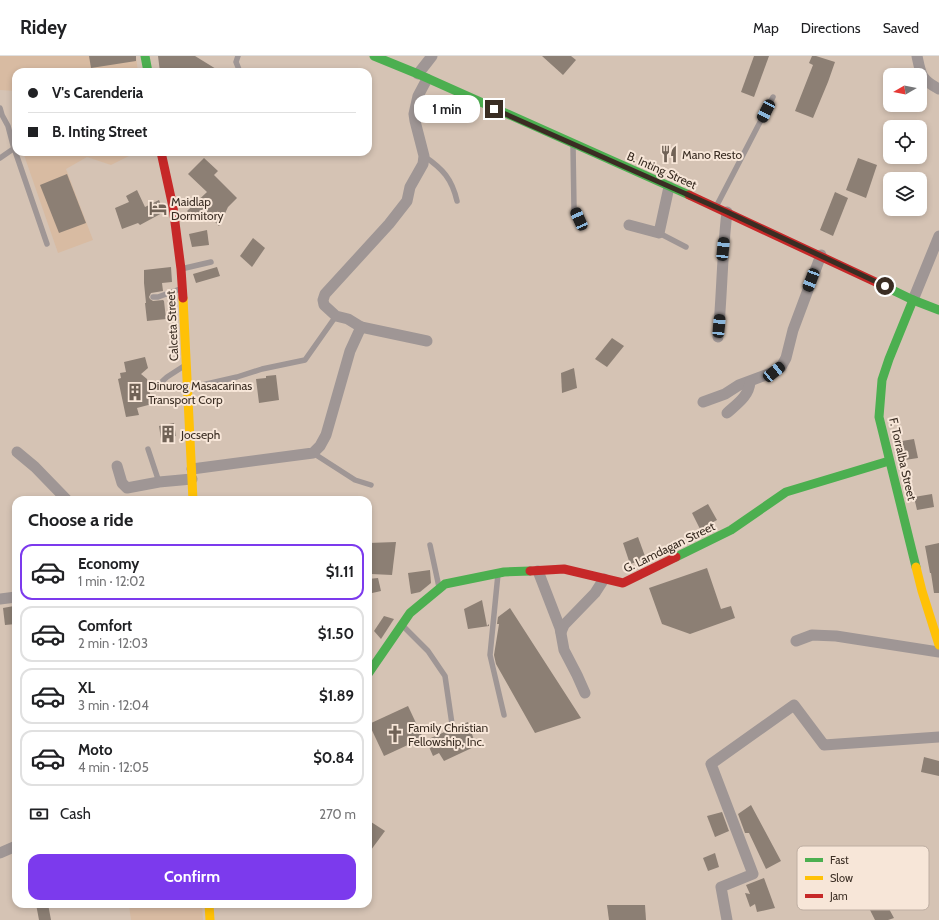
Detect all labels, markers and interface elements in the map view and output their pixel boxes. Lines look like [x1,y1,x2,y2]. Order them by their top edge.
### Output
text: Ridey [20,16,67,39]
text: Map [753,19,779,37]
text: Directions [801,19,861,37]
text: Saved [883,19,919,37]
north arrow [883,68,927,112]
map controls [883,68,927,216]
text: V's Carenderia [52,84,143,102]
callout: 1 min [414,95,480,123]
car [755,98,777,124]
route end [485,100,503,118]
text: 1 min [432,101,462,117]
button: locate [883,120,927,164]
text: B. Inting Street [52,123,147,141]
restaurant icon: Mano Resto [659,144,679,164]
place label: Mano Resto [682,147,743,162]
street label: B. Inting Street [625,148,699,192]
button: layers [883,172,927,216]
place label: Maidlap Dormitory [171,194,224,223]
hotel icon: Maidlap Dormitory [148,198,168,218]
car [569,206,589,232]
car [716,236,730,262]
car [801,267,821,293]
route start [876,277,894,295]
street label: Calceta Street [163,290,181,362]
car [712,314,726,338]
car [761,360,787,384]
place label: Dinurog Masacarinas Transport Corp [148,378,252,407]
building icon: Dinurog Masacarinas Transport Corp [125,382,145,402]
street label: F. Torralba Street [886,416,920,502]
building icon: Jocseph [158,424,178,444]
place label: Jocseph [180,427,220,442]
text: Choose a ride [28,509,133,531]
street label: G. Lamdagan Street [621,518,717,576]
icon: car [30,554,66,590]
text: Economy [78,555,139,573]
text: $1.11 [326,563,354,581]
text: 1 min · 12:02 [78,573,145,589]
icon: car [30,616,66,652]
text: Comfort [78,617,132,635]
text: $1.50 [318,625,354,643]
text: 2 min · 12:03 [78,635,148,651]
icon: car [30,678,66,714]
text: XL [78,679,95,697]
text: $1.89 [319,687,354,705]
text: 3 min · 12:04 [78,697,149,713]
place label: Family Christian Fellowship, Inc. [408,720,488,749]
church icon: Family Christian Fellowship, Inc. [385,724,405,744]
icon: car [30,740,66,776]
text: Moto [78,741,112,759]
text: $0.84 [313,749,354,767]
text: 4 min · 12:05 [78,759,149,775]
icon: cash [28,803,50,825]
text: Cash [60,805,91,823]
text: 270 m [319,806,356,822]
legend [797,846,929,910]
text: Fast [830,853,849,867]
button: Confirm [28,854,356,900]
text: Slow [830,871,853,885]
text: Jam [829,889,848,903]

